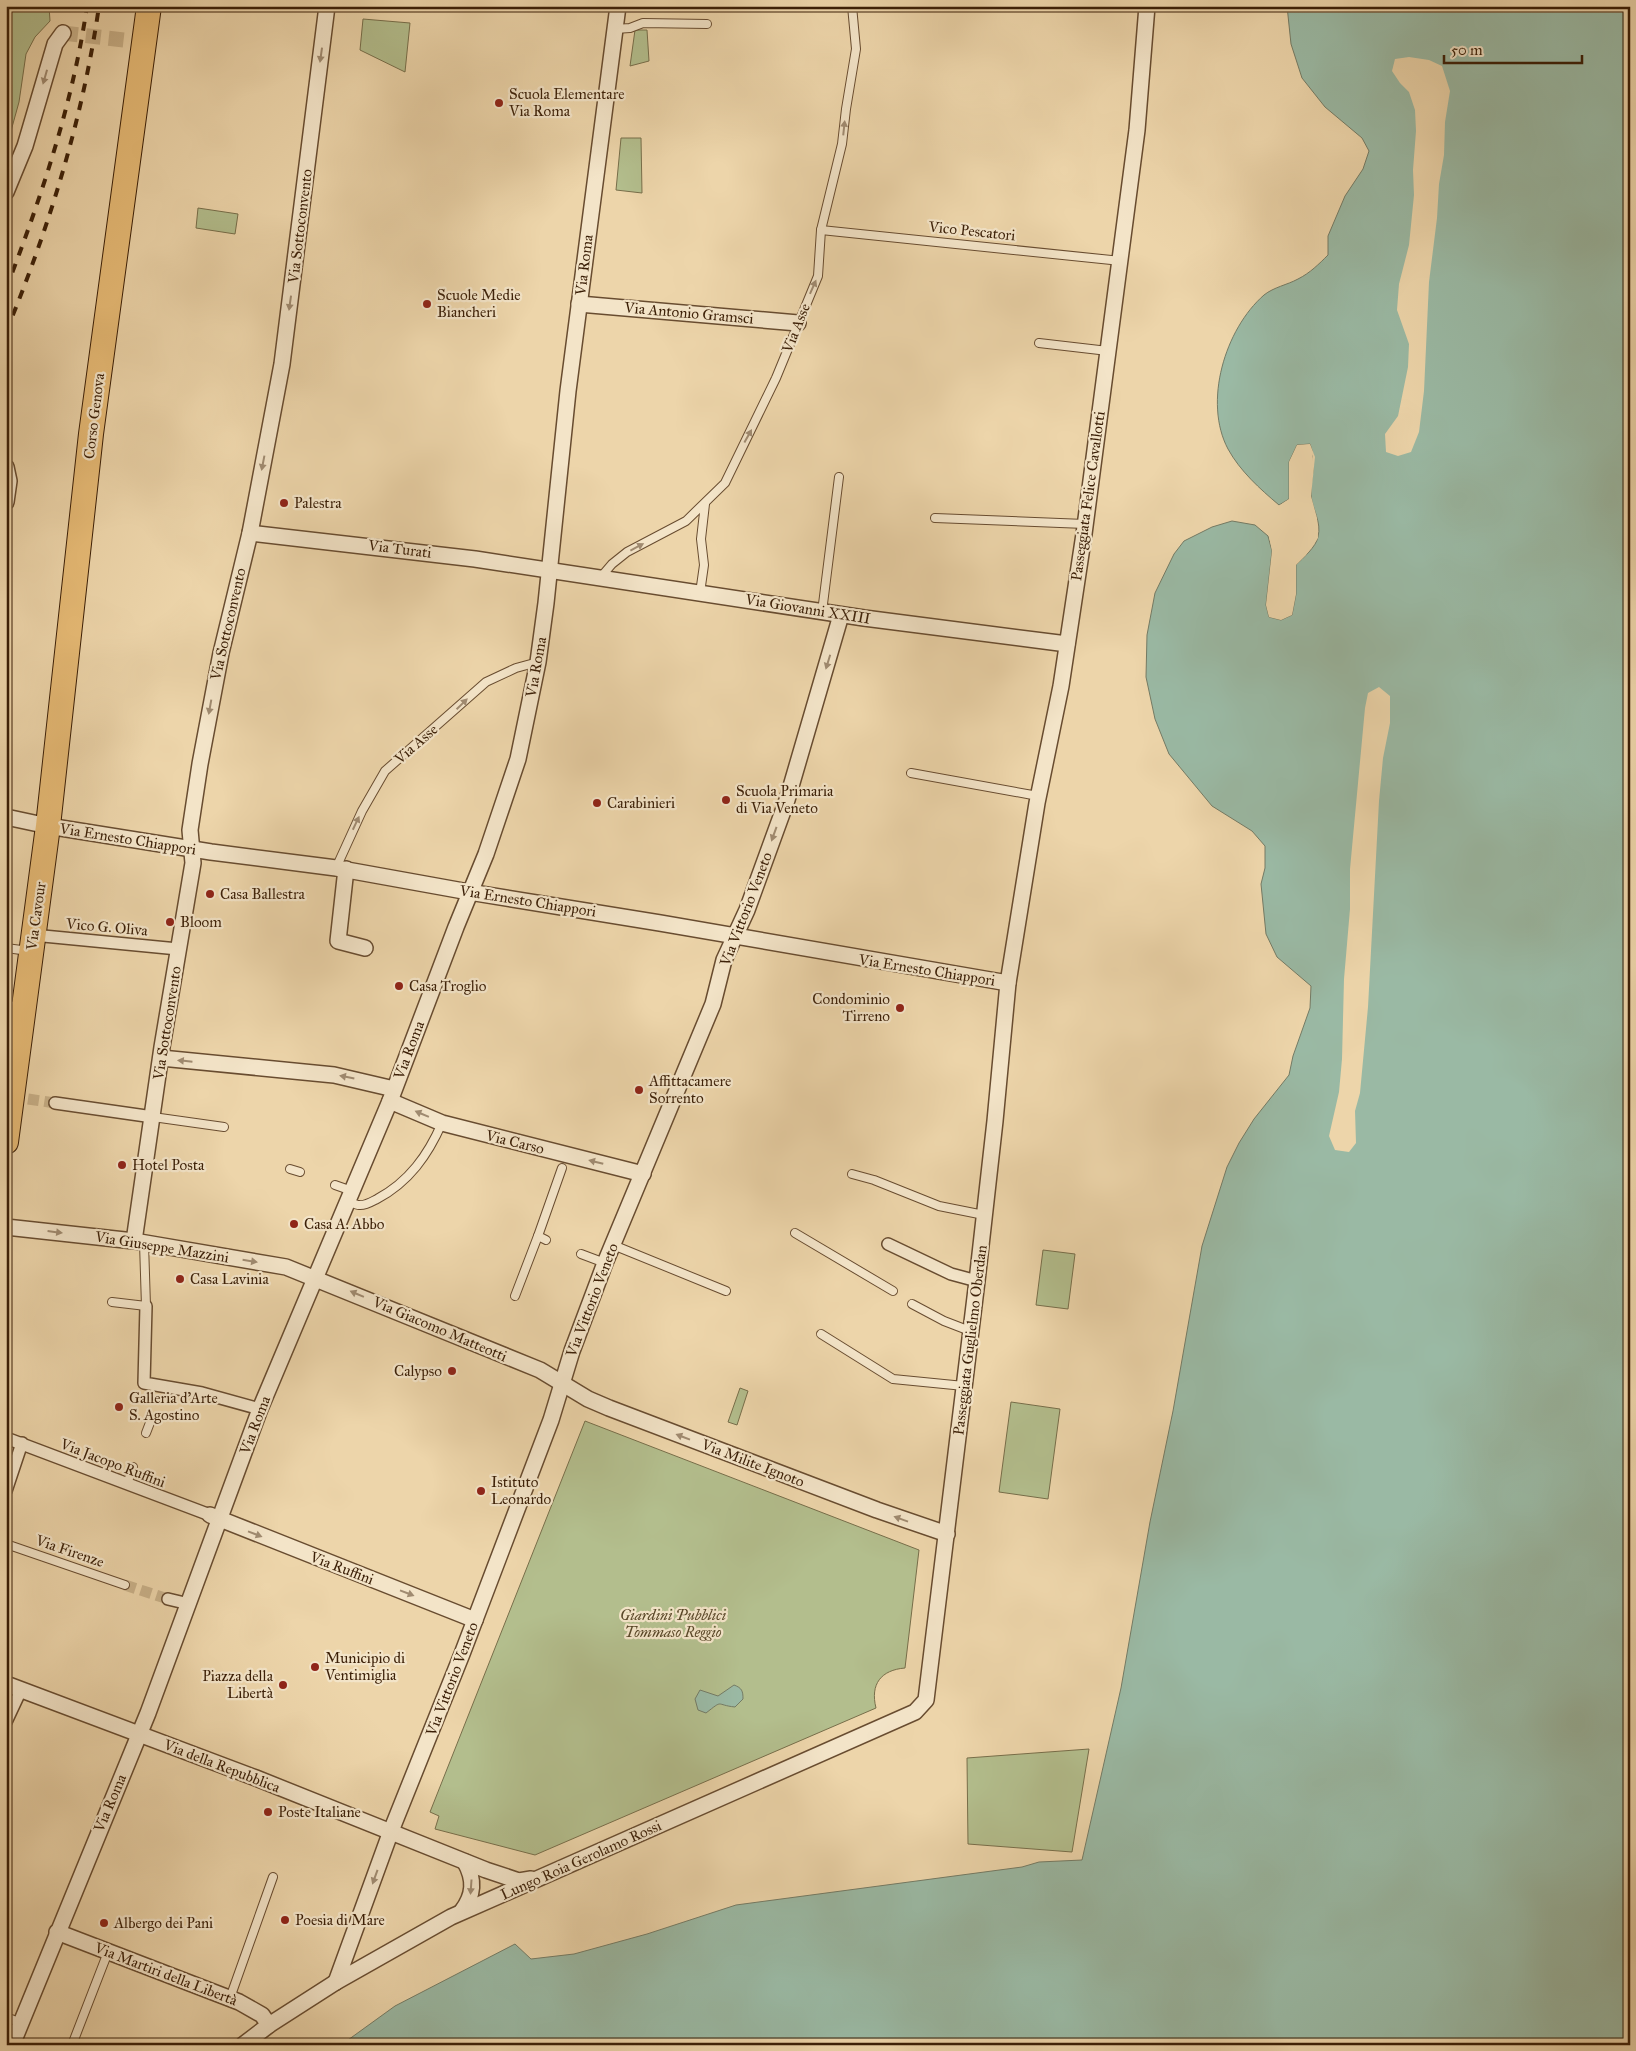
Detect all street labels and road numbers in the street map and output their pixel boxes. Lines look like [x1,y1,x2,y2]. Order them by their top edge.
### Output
street label: Via Sottoconvento [284,168,316,285]
street label: Vico Pescatori [927,217,1016,244]
street label: Via Roma [571,233,597,297]
street label: Via Antonio Gramsci [623,298,754,328]
street label: Via Asse [778,301,814,356]
street label: Corso Genova [80,371,108,460]
street label: Passeggiata Felice Cavallotti [1067,410,1109,582]
street label: Via Turati [366,536,433,562]
street label: Via Sottoconvento [206,566,250,683]
street label: Via Giovanni XXIII [743,590,872,628]
street label: Via Roma [522,635,550,700]
street label: Via Asse [390,720,441,768]
street label: Via Ernesto Chiappori [57,819,198,859]
street label: Via Vittorio Veneto [716,849,776,969]
street label: Via Cavour [22,880,50,952]
street label: Via Ernesto Chiappori [457,881,598,921]
street label: Vico G. Oliva [64,914,149,940]
street label: Via Ernesto Chiappori [856,950,997,990]
street label: Via Sottoconvento [149,965,185,1082]
street label: Via Roma [389,1018,429,1083]
street label: Via Carso [483,1126,546,1158]
street label: Via Giuseppe Mazzini [93,1227,230,1266]
street label: Via Vittorio Veneto [562,1240,622,1360]
street label: Passeggiata Guglielmo Oberdan [949,1244,991,1436]
street label: Via Giacomo Matteotti [369,1292,510,1365]
street label: Via Roma [235,1393,275,1458]
street label: Via Jacopo Ruffini [57,1434,168,1492]
street label: Via Milite Ignoto [698,1435,807,1491]
street label: Via Firenze [32,1531,107,1571]
street label: Via Ruffini [307,1547,376,1588]
street label: Via Vittorio Veneto [422,1619,482,1739]
street label: Via della Repubblica [160,1735,283,1797]
street label: Via Roma [89,1771,130,1836]
street label: Lungo Roia Gerolamo Rossi [498,1816,664,1904]
street label: Via Martiri della Libertà [91,1938,240,2010]

